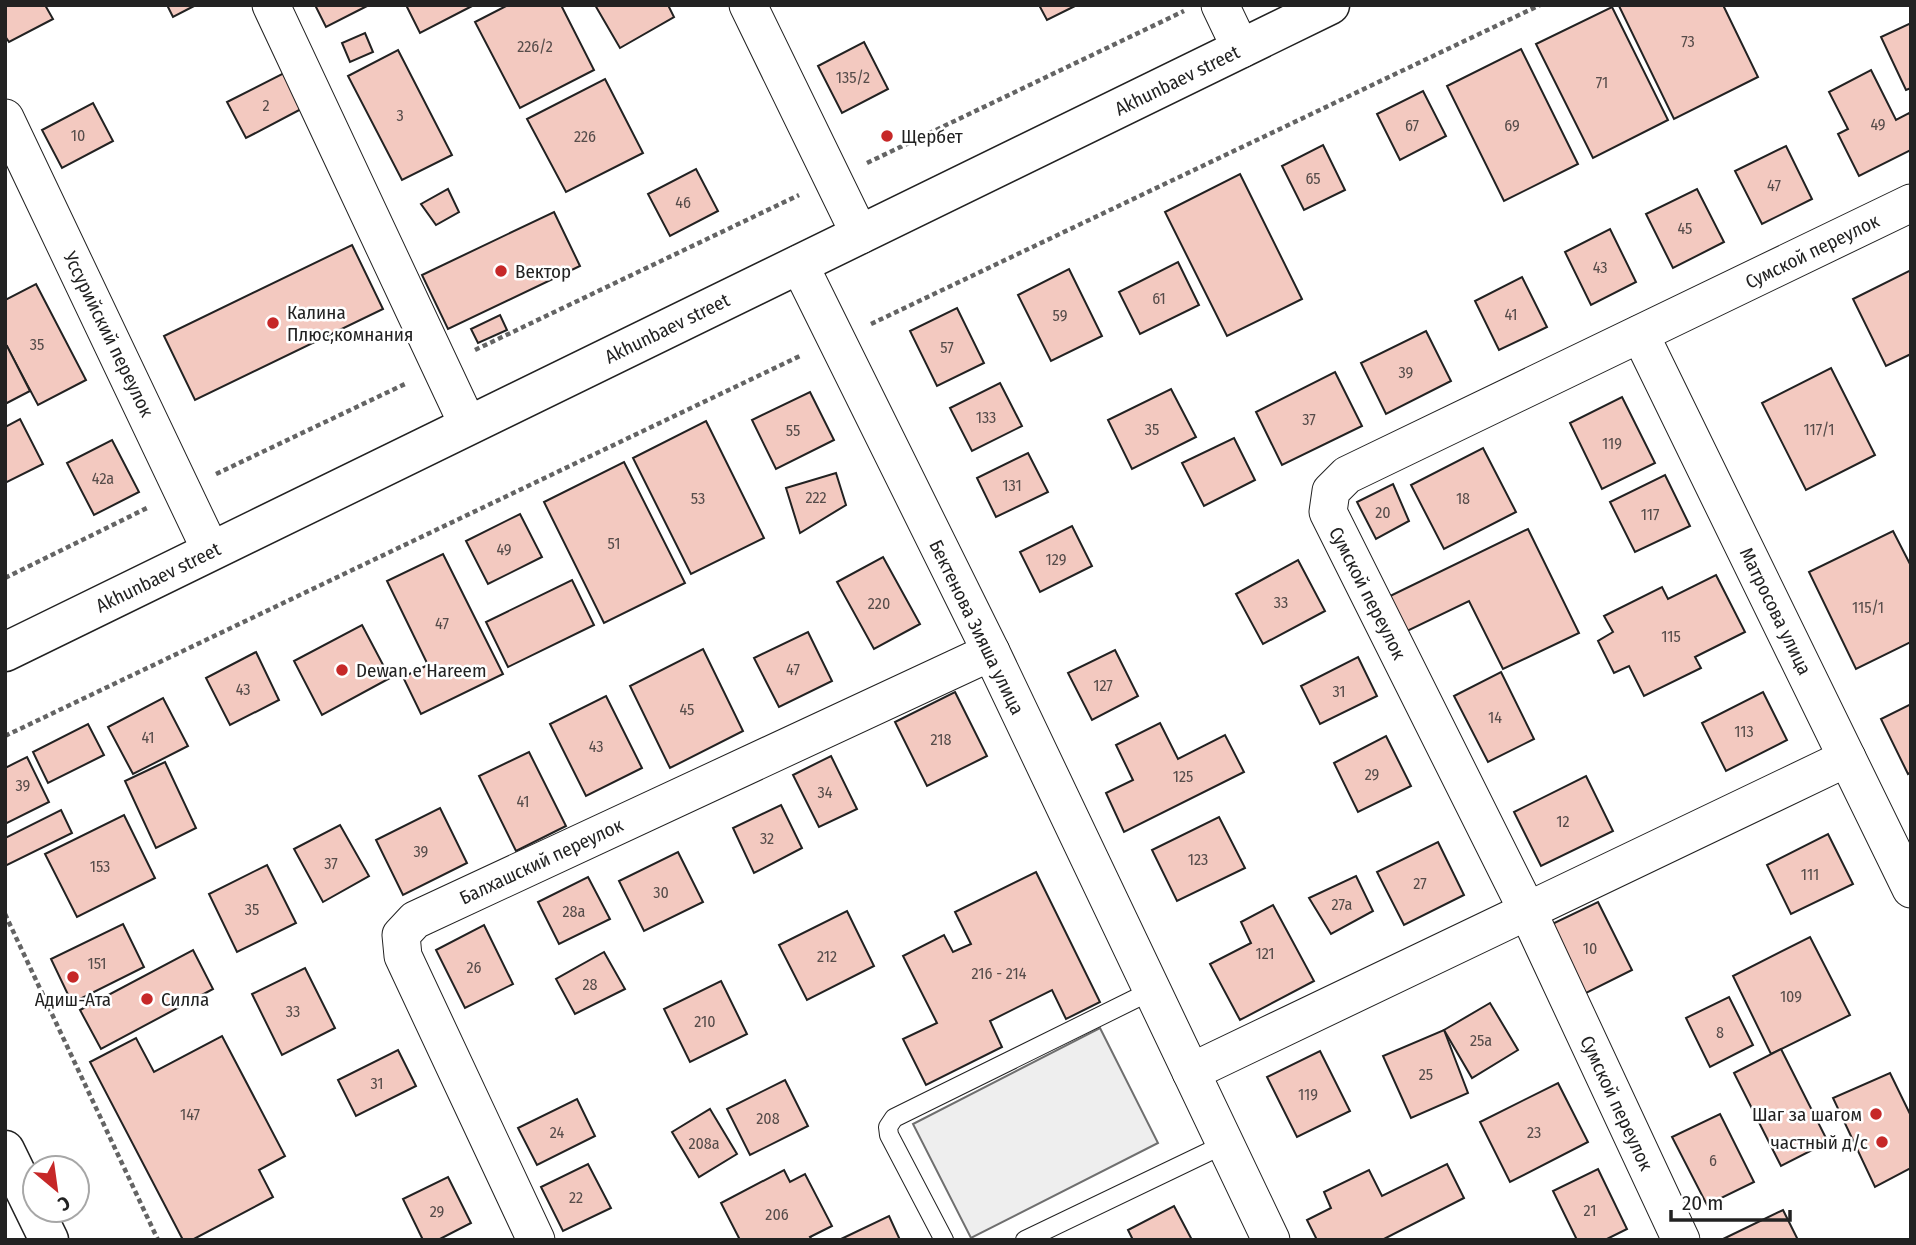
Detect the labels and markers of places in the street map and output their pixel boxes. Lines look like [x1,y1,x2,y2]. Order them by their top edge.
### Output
place label: Щербет [901,125,963,148]
marker: Щербет [879,128,895,144]
place label: Вектор [515,260,571,283]
marker: Вектор [493,263,509,279]
place label: Калина Плюс,комнания [287,301,413,346]
marker: Калина Плюс,комнания [265,315,281,331]
place label: Dewan e Hareem [356,659,487,682]
marker: Dewan e Hareem [334,662,350,678]
marker: Адиш-Ата [65,969,81,985]
place label: Адиш-Ата [35,988,111,1011]
place label: Силла [161,988,209,1011]
marker: Силла [139,991,155,1007]
place label: Шаг за шагом [1752,1103,1862,1126]
marker: Шаг за шагом [1868,1106,1884,1122]
place label: частный д/с [1770,1131,1868,1154]
marker: частный д/с [1874,1134,1890,1150]

